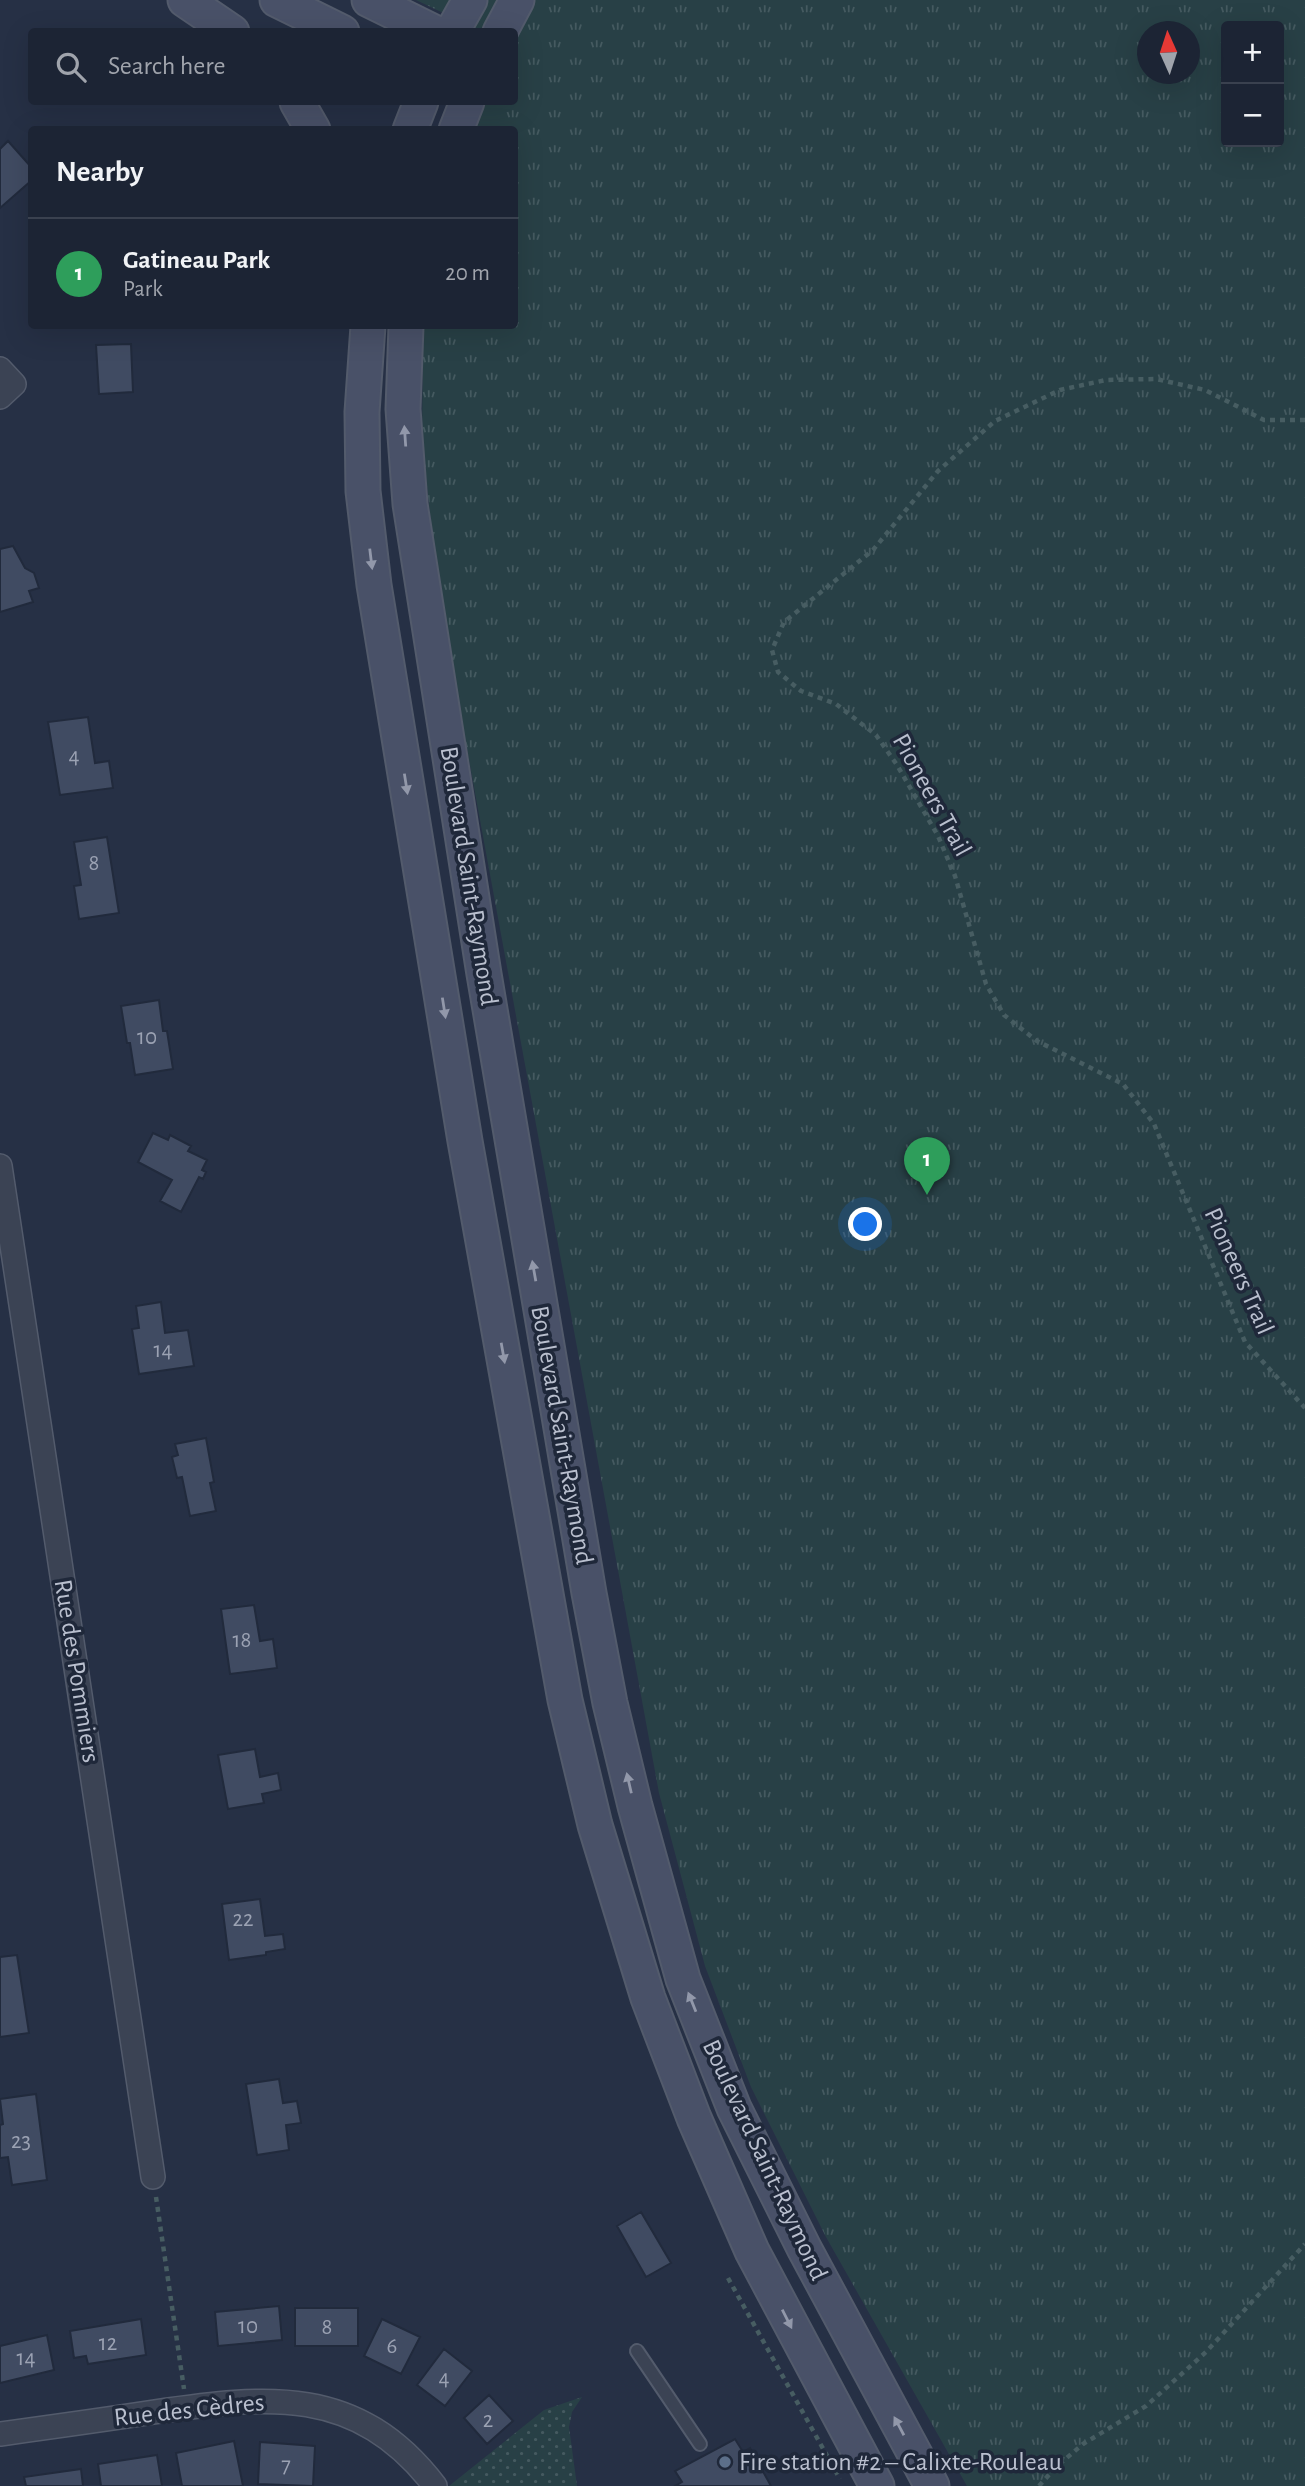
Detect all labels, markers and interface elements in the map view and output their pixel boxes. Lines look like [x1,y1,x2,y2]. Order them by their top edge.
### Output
north arrow [1137,21,1200,84]
map controls [1221,21,1284,147]
button: + [1221,21,1284,84]
search box [28,28,518,105]
icon: search [52,48,90,86]
text: Search here [108,53,226,79]
button: − [1221,84,1284,147]
text: Nearby [56,157,144,187]
text: Gatineau Park [123,247,270,273]
text: 1 [75,262,83,285]
text: 20 m [445,262,490,285]
text: Park [123,278,163,301]
one-way arrow [399,425,410,447]
one-way arrow [365,548,376,570]
street label: Pioneers Trail [888,729,976,861]
house number: 4 [68,745,80,768]
street label: Boulevard Saint-Raymond [436,745,502,1007]
one-way arrow [401,773,412,795]
house number: 8 [89,852,99,875]
one-way arrow [439,997,450,1019]
house number: 10 [137,1026,157,1049]
pin: 1 [904,1137,950,1195]
street label: Pioneers Trail [1199,1204,1279,1338]
your location [848,1207,882,1241]
one-way arrow [528,1260,539,1282]
street label: Boulevard Saint-Raymond [526,1304,598,1566]
house number: 14 [154,1339,172,1362]
one-way arrow [498,1342,509,1364]
street label: Rue des Pommiers [50,1577,104,1765]
house number: 18 [233,1629,251,1652]
one-way arrow [624,1772,635,1794]
house number: 22 [233,1908,253,1931]
one-way arrow [687,1991,698,2012]
street label: Boulevard Saint-Raymond [698,2036,832,2284]
house number: 23 [11,2130,31,2153]
one-way arrow [781,2310,793,2330]
house number: 10 [238,2315,258,2338]
house number: 8 [322,2316,332,2339]
house number: 12 [99,2332,117,2355]
house number: 6 [387,2335,397,2358]
house number: 14 [17,2347,35,2370]
house number: 4 [438,2367,450,2390]
street label: Rue des Cèdres [112,2389,266,2431]
house number: 2 [483,2409,493,2432]
one-way arrow [894,2416,905,2436]
place label: Fire station #2 – Calixte-Rouleau [739,2449,1062,2475]
house number: 7 [281,2454,291,2477]
marker: Fire station #2 – Calixte-Rouleau [717,2454,733,2470]

